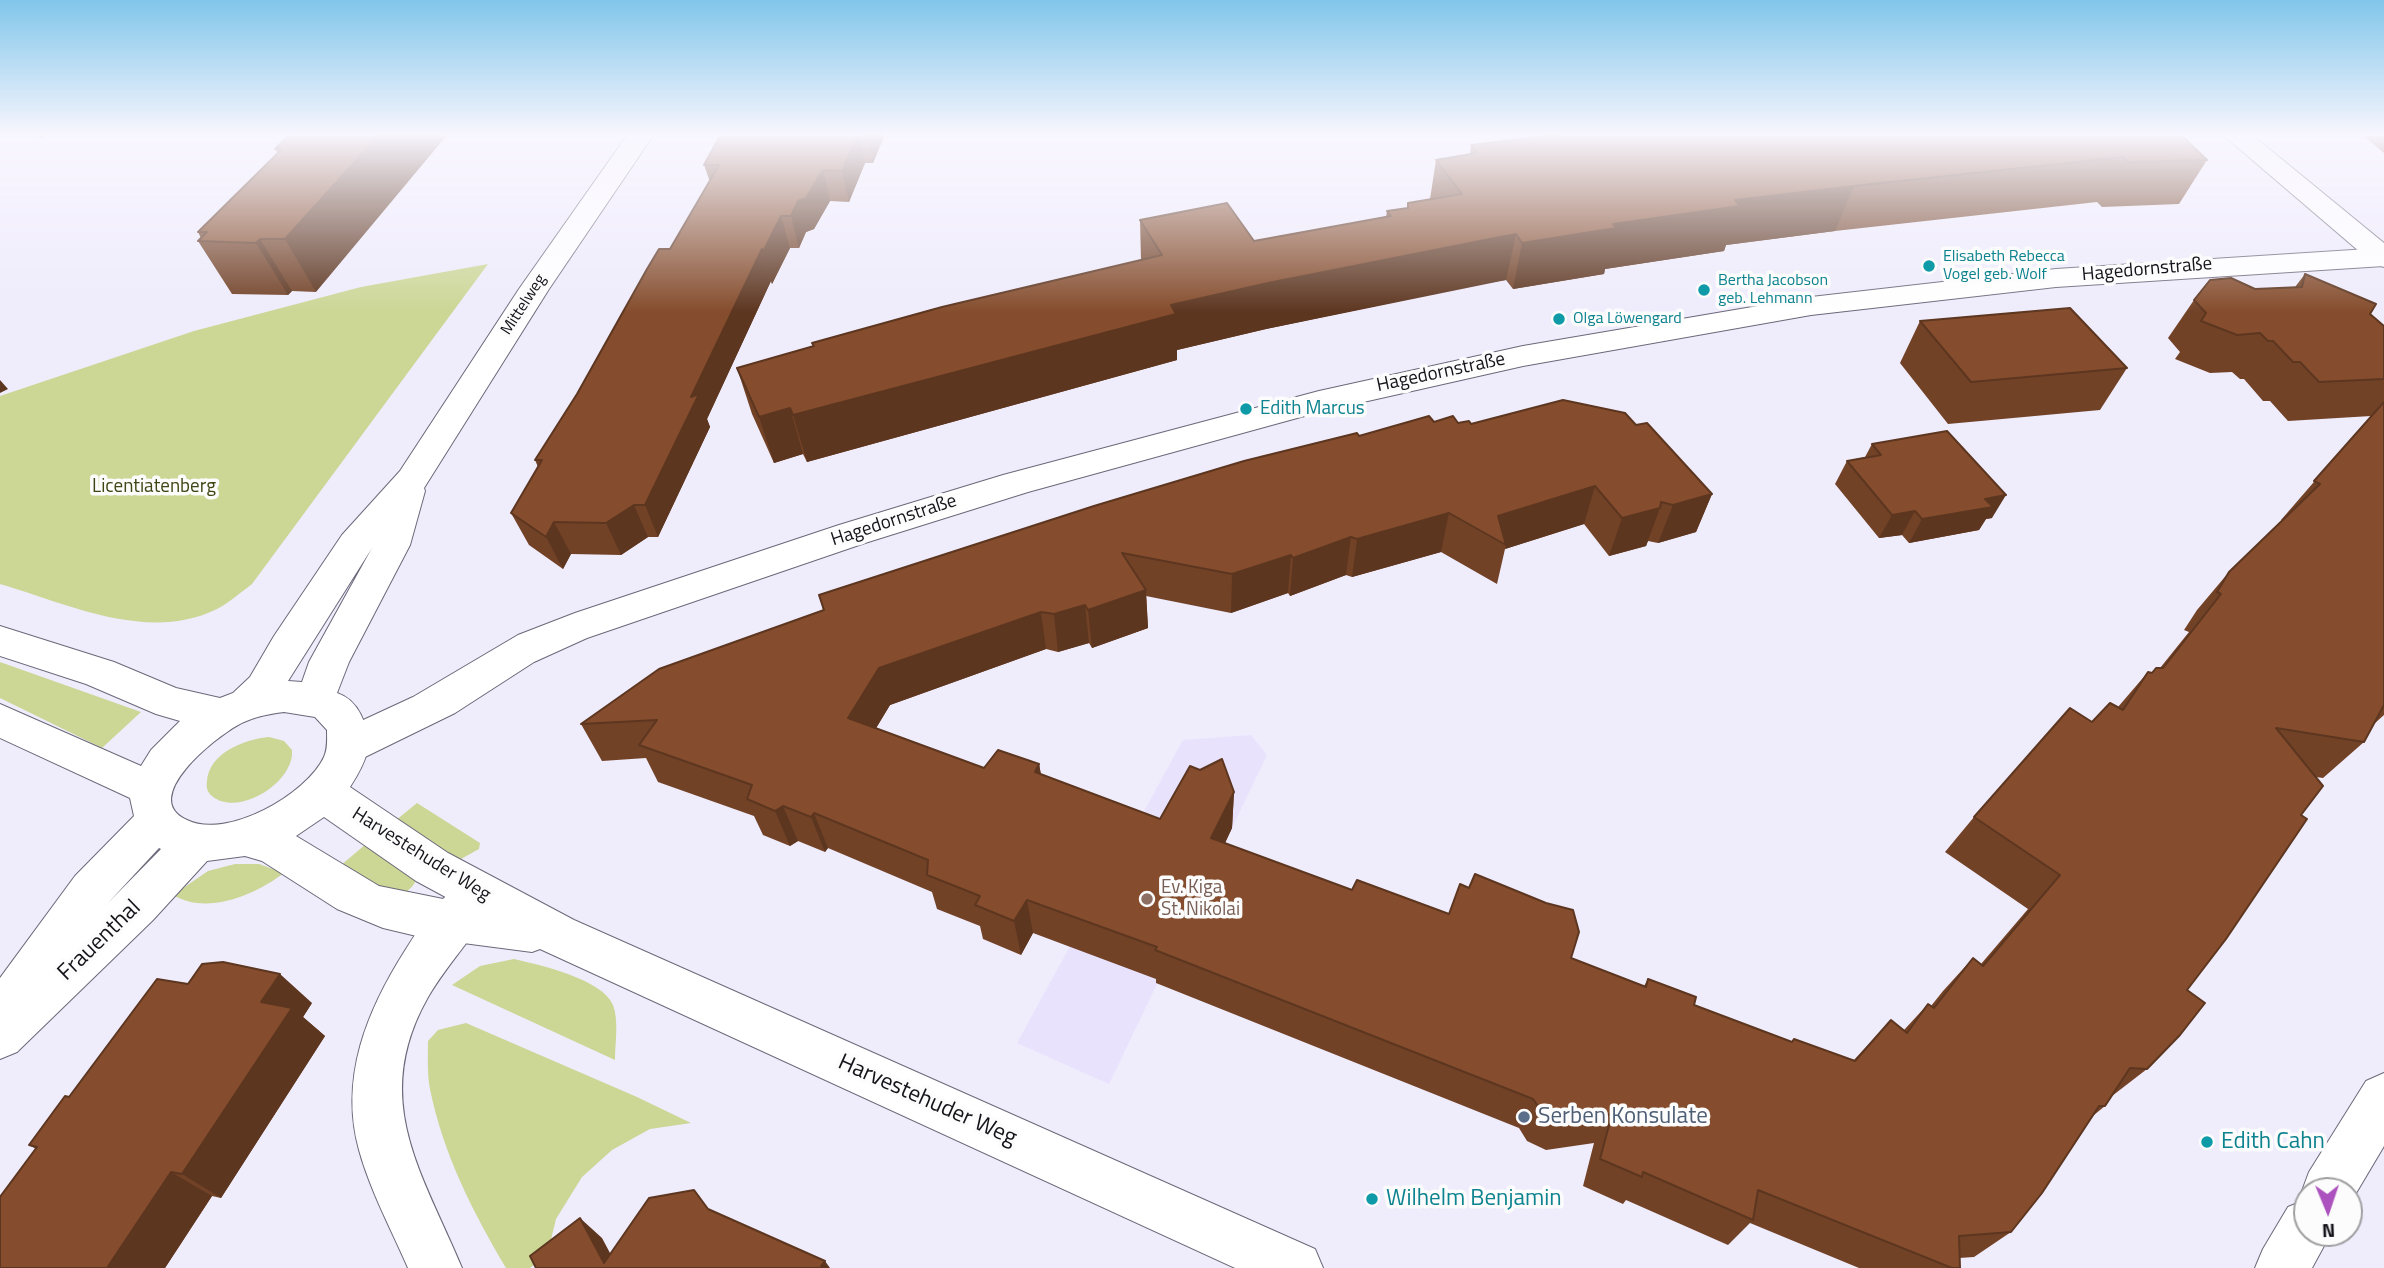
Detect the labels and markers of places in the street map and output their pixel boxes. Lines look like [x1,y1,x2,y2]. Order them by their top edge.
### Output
place label: Elisabeth Rebecca Vogel geb. Wolf [1943,247,2065,285]
marker: Elisabeth Rebecca Vogel geb. Wolf [1921,258,1937,274]
place label: Bertha Jacobson geb. Lehmann [1718,271,1828,309]
marker: Bertha Jacobson geb. Lehmann [1696,282,1712,298]
place label: Olga Löwengard [1573,309,1682,329]
marker: Olga Löwengard [1551,311,1567,327]
place label: Edith Marcus [1260,398,1365,420]
marker: Edith Marcus [1238,401,1254,417]
place label: Ev. Kiga St. Nikolai [1161,877,1240,921]
marker: Ev. Kiga St. Nikolai [1139,891,1155,907]
place label: Serben Konsulate [1538,1103,1708,1131]
marker: Serben Konsulate [1516,1109,1532,1125]
place label: Edith Cahn [2221,1128,2325,1156]
marker: Edith Cahn [2199,1134,2215,1150]
place label: Wilhelm Benjamin [1386,1185,1562,1213]
marker: Wilhelm Benjamin [1364,1191,1380,1207]

